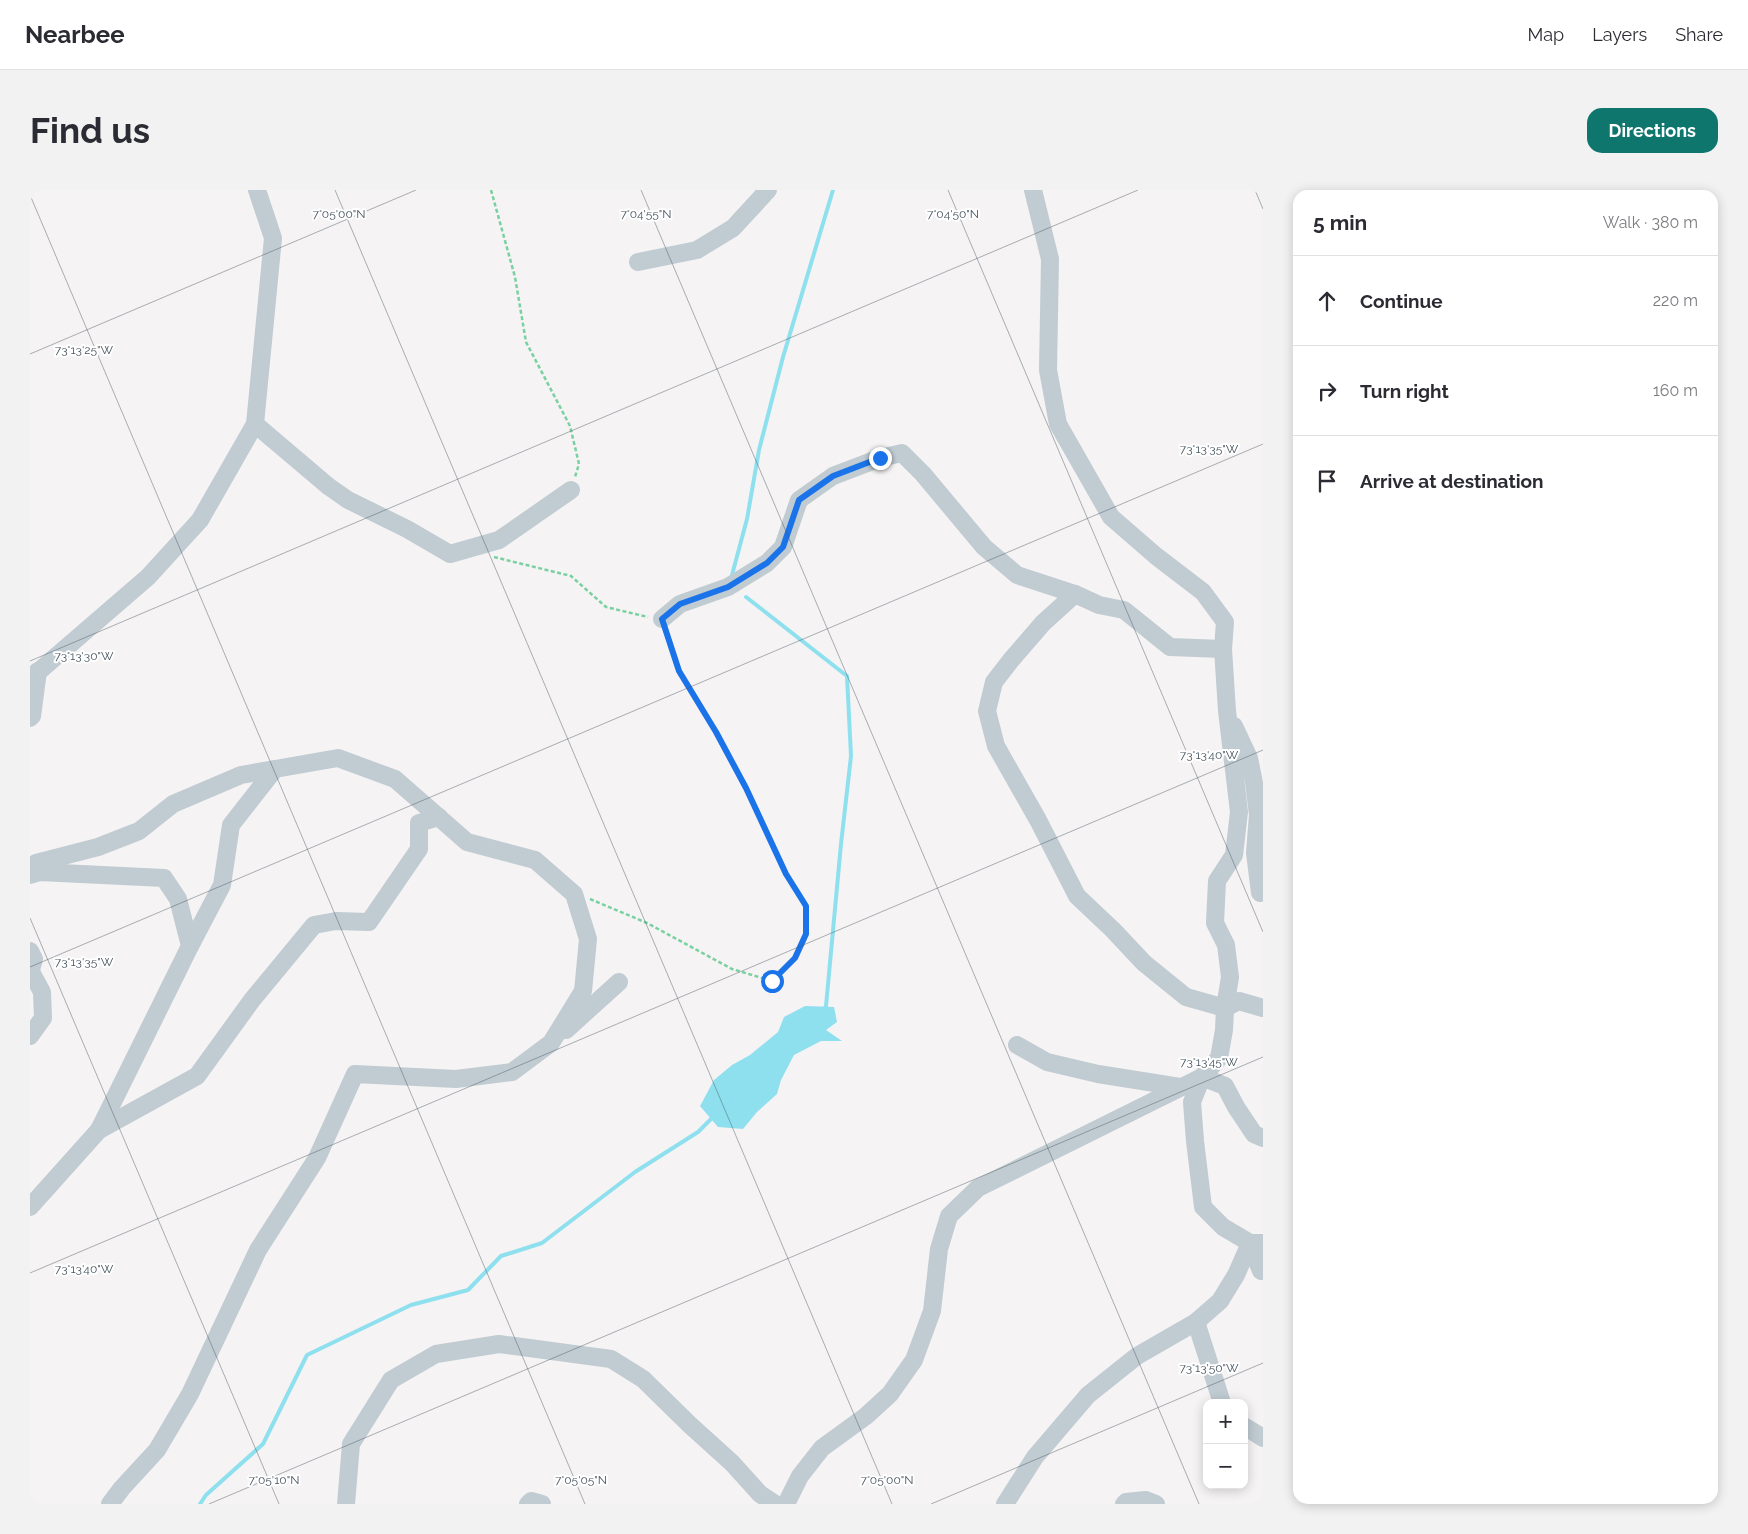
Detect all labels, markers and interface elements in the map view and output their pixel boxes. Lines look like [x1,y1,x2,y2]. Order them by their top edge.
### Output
text: Nearbee [25,20,125,49]
text: Map [1528,24,1564,45]
text: Layers [1592,24,1647,45]
text: Share [1675,24,1723,45]
button: Directions [1587,108,1718,153]
text: Find us [30,110,150,151]
text: 7°05'00"N [313,207,365,221]
text: 7°04'55"N [620,207,672,221]
text: 7°04'50"N [927,207,979,221]
text: 5 min [1313,210,1367,235]
text: Walk · 380 m [1603,213,1698,232]
icon: ahead [1313,287,1341,315]
text: Continue [1360,290,1443,312]
text: 220 m [1653,291,1698,310]
text: 73°13'25"W [55,343,114,357]
icon: right [1313,377,1341,405]
text: Turn right [1360,380,1449,402]
text: 160 m [1653,381,1698,400]
text: 73°13'35"W [1180,442,1239,456]
route end [869,447,892,470]
icon: arrive [1313,467,1341,495]
text: Arrive at destination [1360,470,1544,492]
text: 73°13'30"W [54,649,114,663]
text: 73°13'40"W [1180,748,1239,762]
text: 73°13'35"W [55,955,114,969]
route start [761,970,784,993]
text: 73°13'45"W [1180,1055,1238,1069]
text: 73°13'40"W [55,1262,114,1276]
text: 73°13'50"W [1179,1361,1239,1375]
map controls [1203,1399,1248,1489]
button: + [1203,1399,1248,1444]
button: − [1203,1444,1248,1489]
text: 7°05'10"N [249,1473,299,1487]
text: 7°05'05"N [555,1473,607,1487]
text: 7°05'00"N [861,1473,913,1487]

